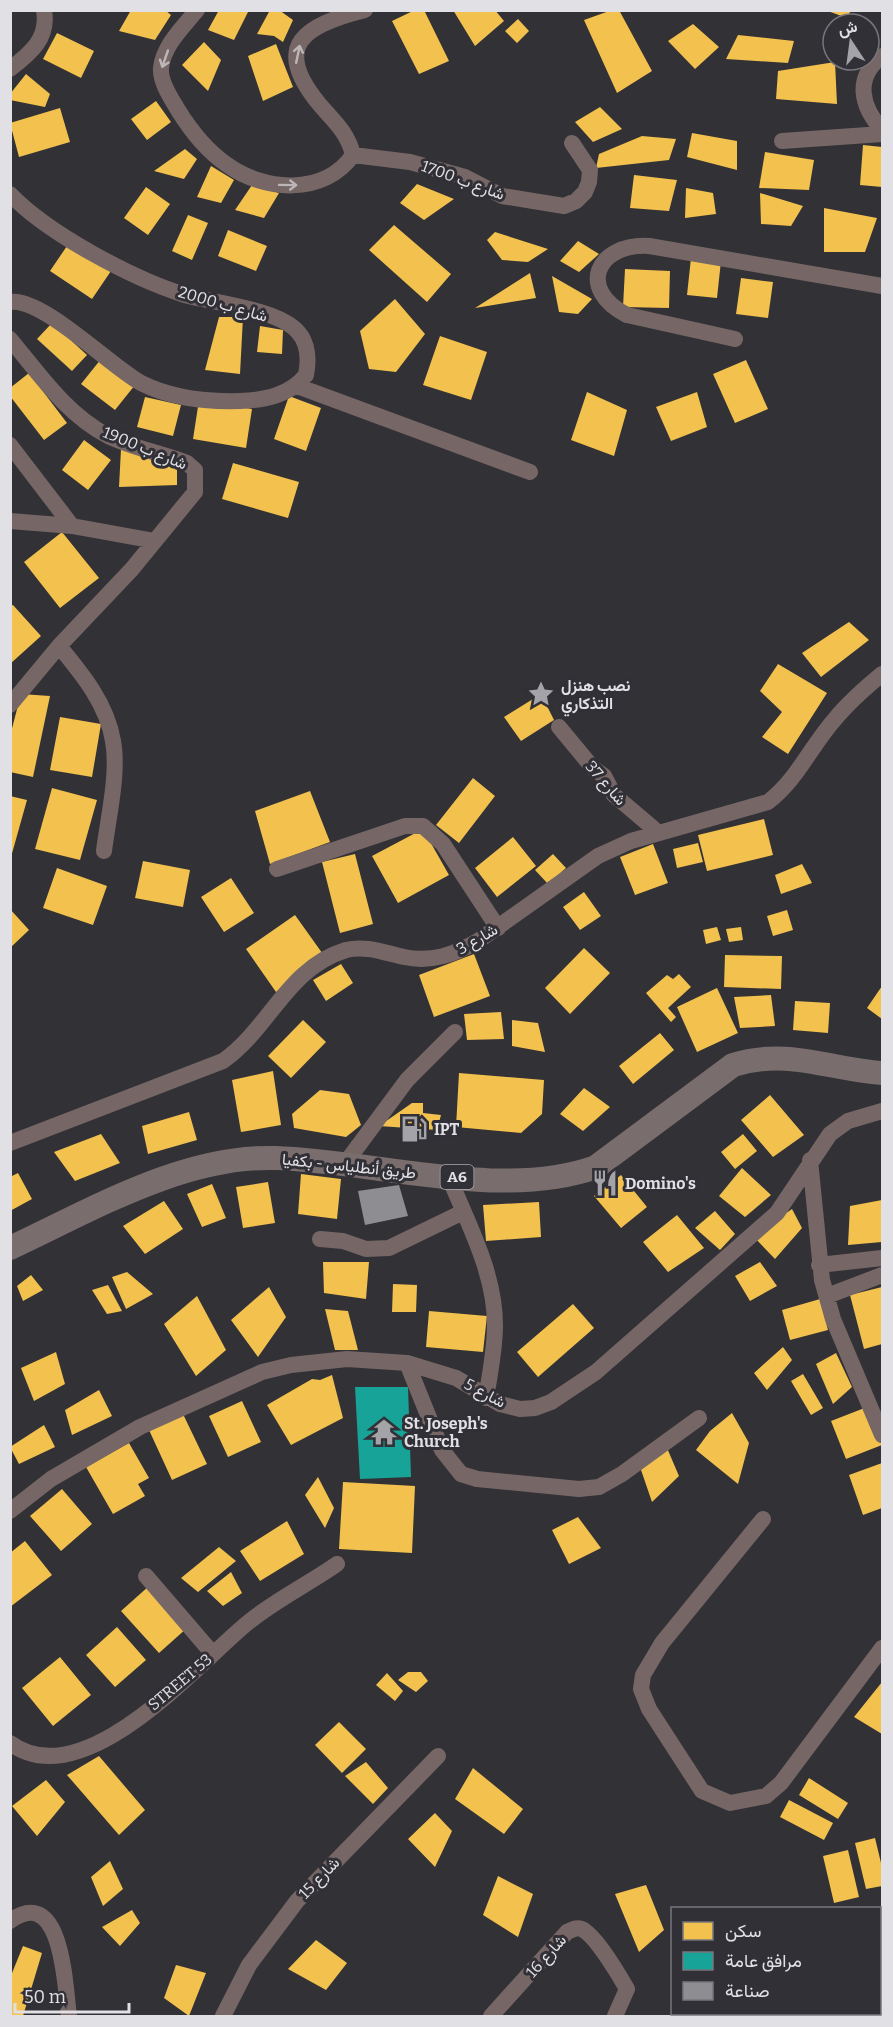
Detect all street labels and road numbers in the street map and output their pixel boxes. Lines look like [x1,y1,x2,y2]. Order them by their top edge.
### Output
street label: شارع ب 1700 [418,156,507,206]
street label: شارع ب 2000 [176,282,270,328]
street label: شارع ب 1900 [99,423,190,475]
street label: شارع 37 [580,757,630,810]
street label: شارع 3 [453,920,502,960]
street label: طريق أنطلياس - بكفيا [281,1150,417,1183]
road number: A6 [440,1165,474,1189]
street label: شارع 5 [460,1374,509,1413]
street label: STREET 53 [144,1650,216,1714]
street label: شارع 15 [295,1853,345,1904]
street label: شارع 16 [522,1931,572,1983]

